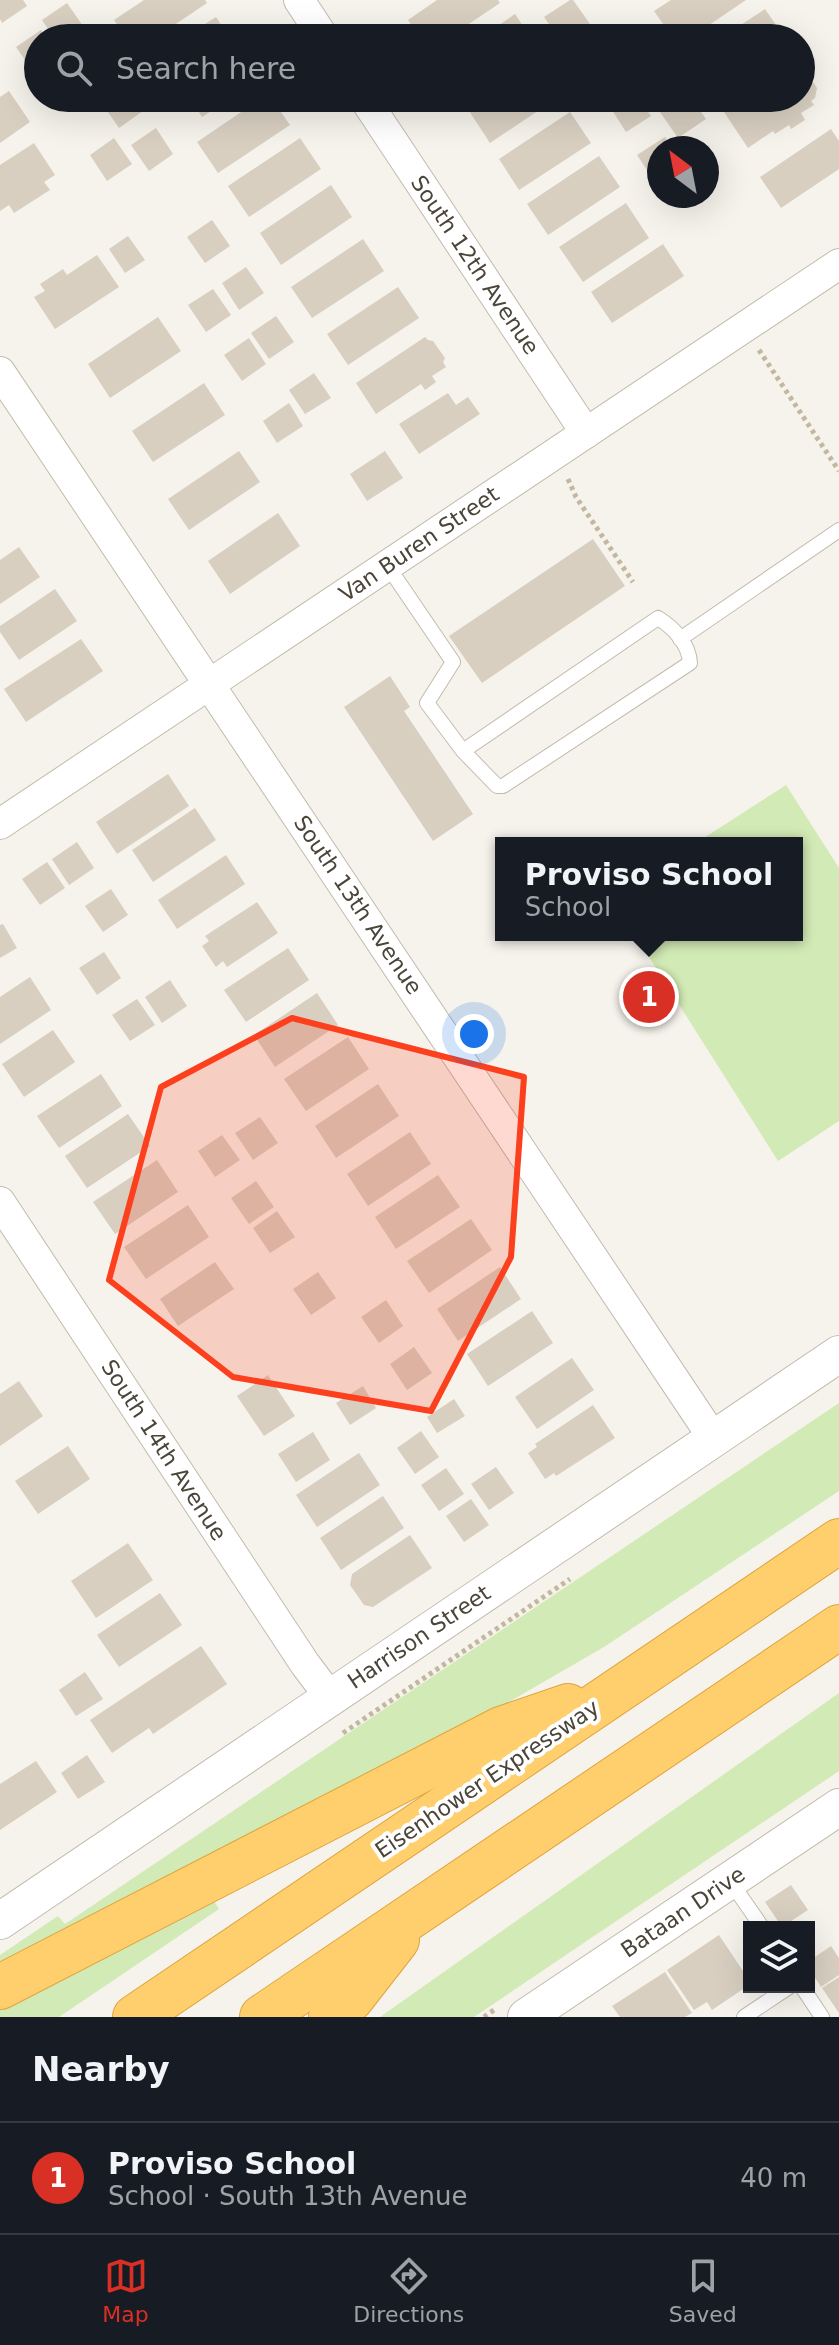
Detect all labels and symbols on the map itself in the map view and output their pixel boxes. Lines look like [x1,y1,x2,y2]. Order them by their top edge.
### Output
north arrow [647,136,719,208]
street label: South 12th Avenue [406,171,544,359]
street label: Van Buren Street [335,481,504,607]
street label: South 13th Avenue [289,811,427,999]
pin: 1 [623,967,675,1027]
your location [454,1014,494,1054]
street label: South 14th Avenue [96,1355,232,1545]
street label: Harrison Street [343,1580,495,1694]
street label: Eisenhower Expressway [370,1695,604,1863]
street label: Bataan Drive [616,1861,750,1963]

